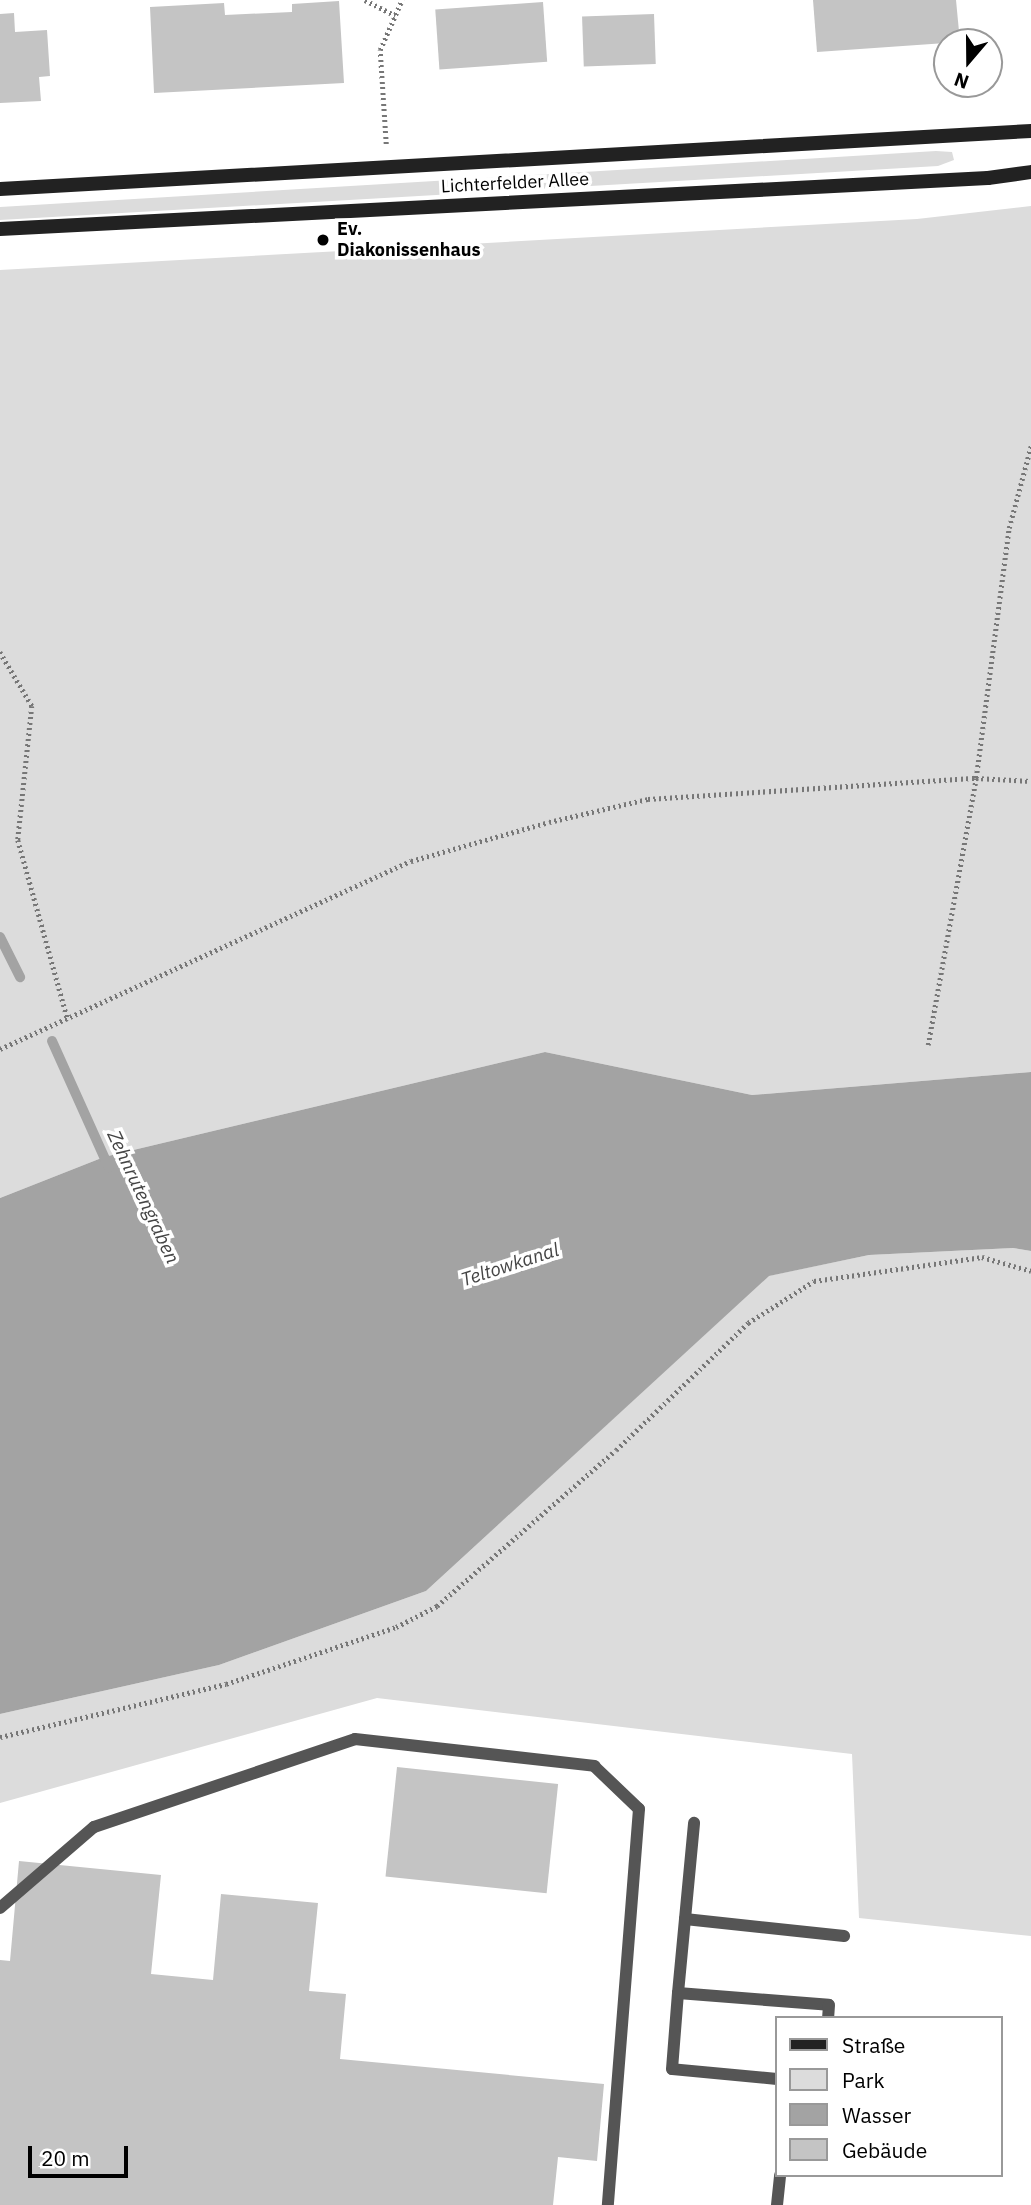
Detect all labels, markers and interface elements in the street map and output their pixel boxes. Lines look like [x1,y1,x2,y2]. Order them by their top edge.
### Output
north arrow [933,28,1003,98]
text: N [951,67,972,94]
street label: Lichterfelder Allee [440,168,590,198]
place label: Ev. Diakonissenhaus [337,219,480,262]
marker: Ev. Diakonissenhaus [315,232,331,248]
water label: Zehnrutengraben [102,1127,184,1267]
water label: Teltowkanal [458,1238,562,1292]
legend [776,2016,1003,2177]
text: Straße [842,2031,905,2059]
text: Park [842,2066,885,2094]
text: Wasser [842,2101,911,2129]
scale bar [32,2132,131,2176]
text: Gebäude [842,2136,927,2164]
text: 20 m [41,2144,90,2172]

